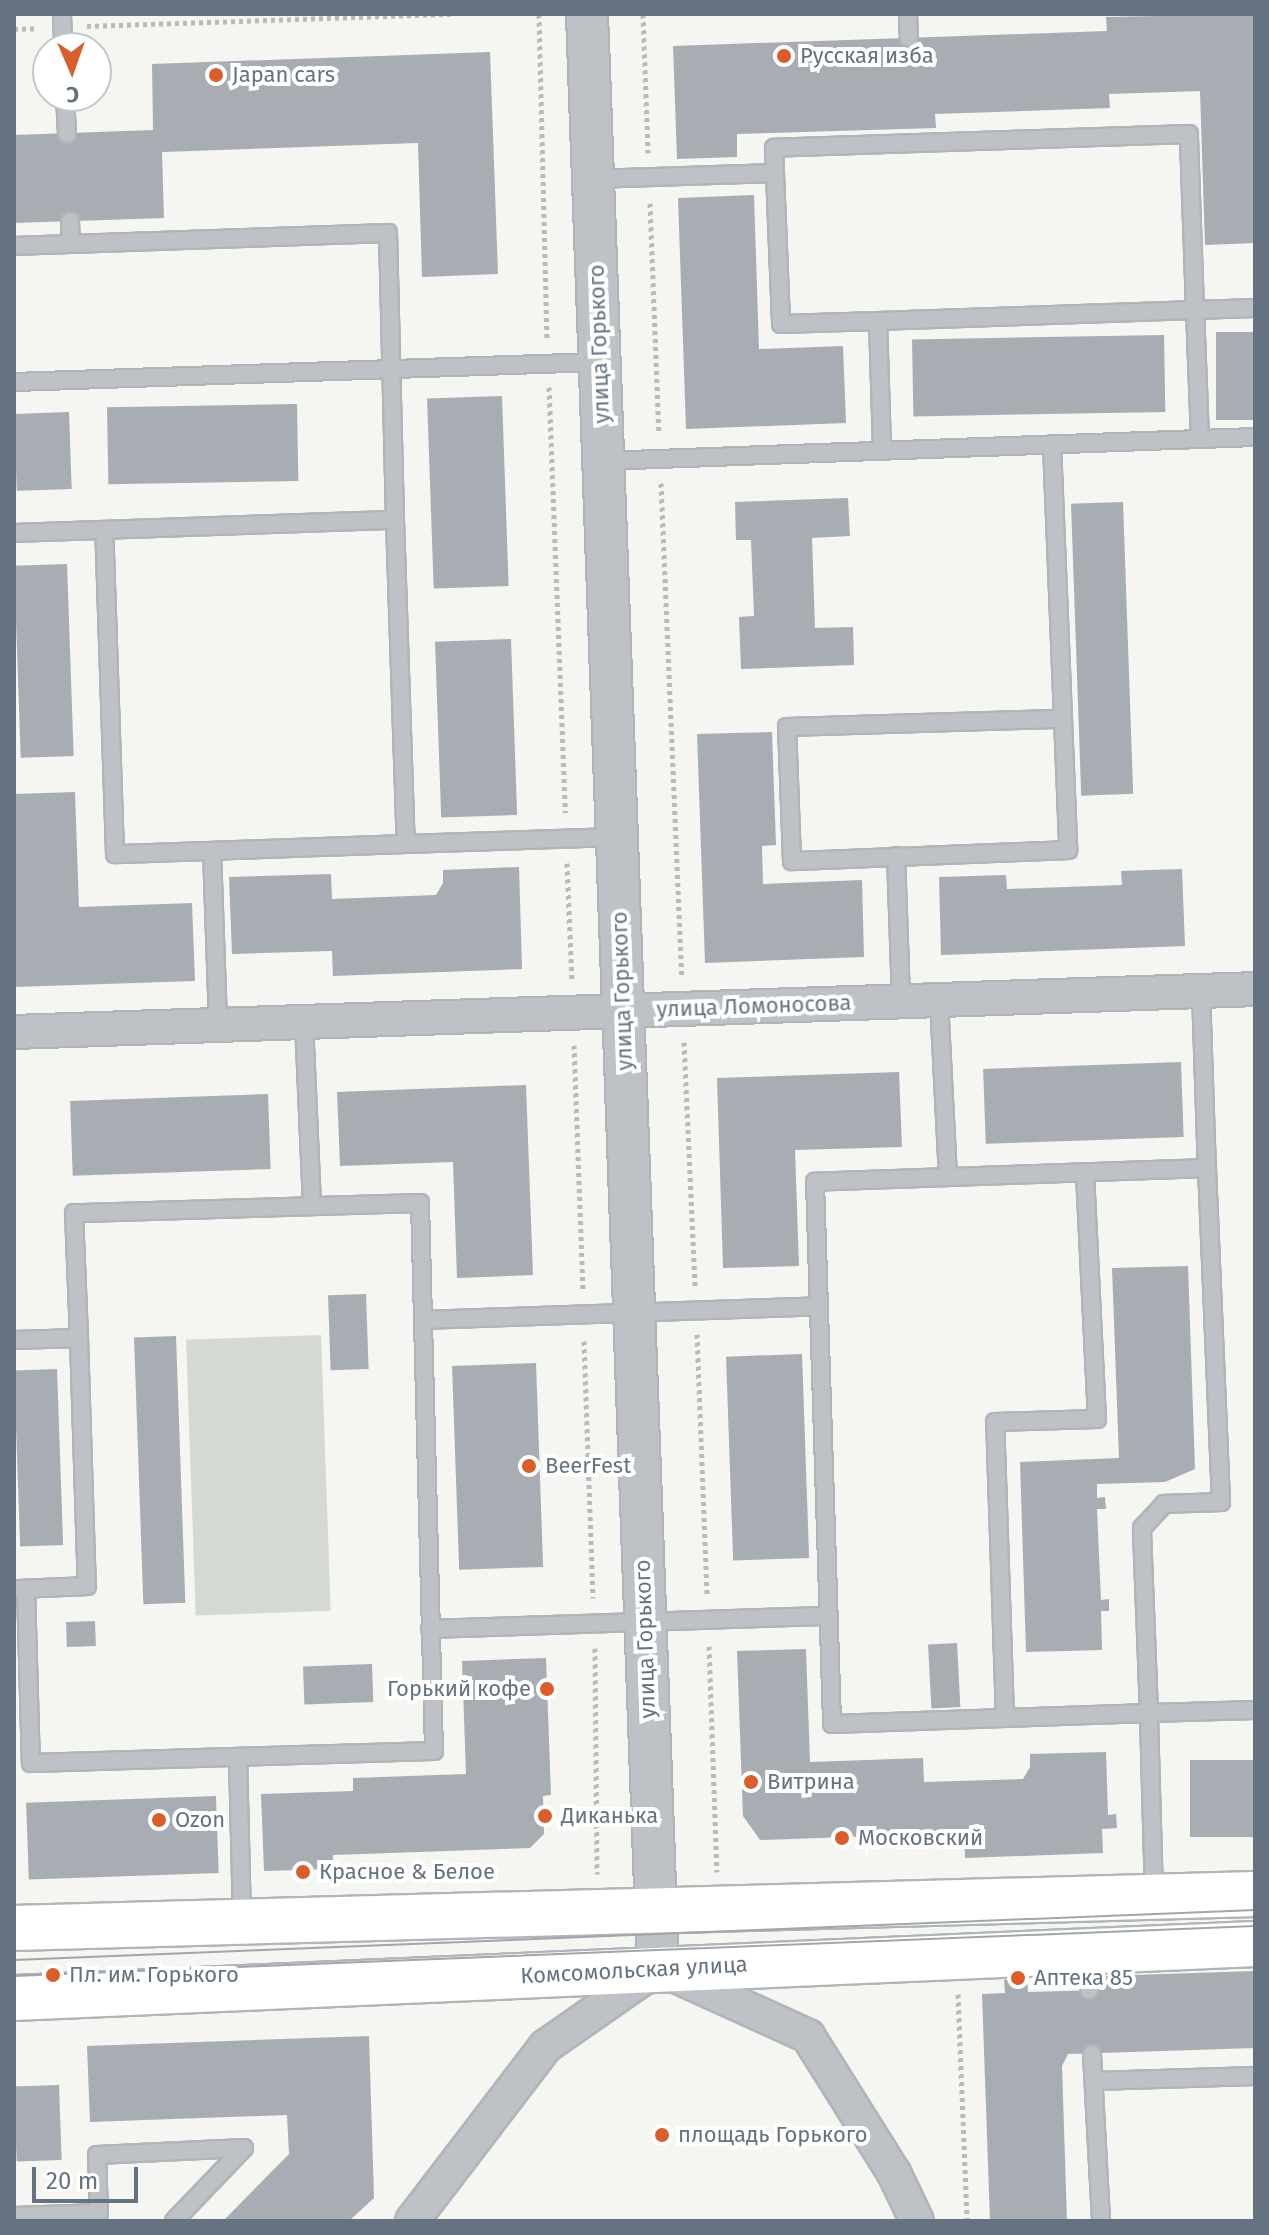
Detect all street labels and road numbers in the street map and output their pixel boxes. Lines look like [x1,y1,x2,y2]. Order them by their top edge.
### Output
street label: улица Горького [583,264,615,424]
street label: улица Горького [606,911,638,1071]
street label: улица Ломоносова [656,989,852,1023]
street label: улица Горького [629,1559,661,1719]
street label: Комсомольская улица [520,1951,748,1989]

